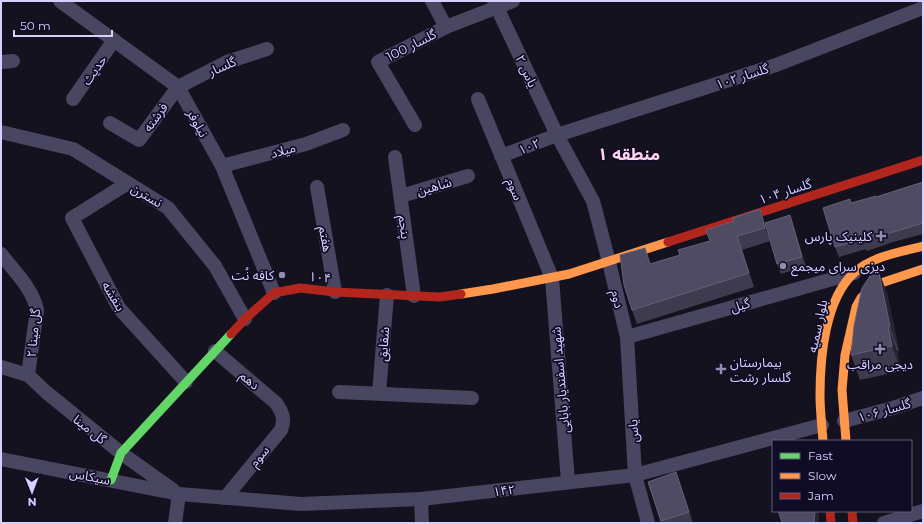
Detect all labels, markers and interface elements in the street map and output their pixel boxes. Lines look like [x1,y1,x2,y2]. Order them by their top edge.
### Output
scale bar [14,12,112,38]
text: 50 m [20,18,51,33]
street label: گلسار 100 [383,25,439,64]
street label: حدیث [78,52,110,88]
street label: یاس ۲ [512,52,542,90]
street label: گلسار [205,53,239,80]
street label: گلسار ۱۰۲ [714,60,771,92]
street label: فرشته [139,99,171,135]
street label: نیلوفر [183,105,212,140]
street label: ۱۰۲ [516,135,542,157]
street label: میلاد [269,139,298,161]
district label: منطقه ۱ [598,144,660,164]
street label: شاهین [415,173,454,200]
street label: سوم [501,175,527,203]
street label: گلسار ۱۰۴ [757,175,814,207]
street label: نسترن [128,180,165,211]
street label: پنجم [393,214,414,240]
street label: هفتم [313,225,336,254]
place label: کلینیک پارس [805,228,873,246]
marker: کلینیک پارس [875,230,887,242]
place label: دیزی سرای میجمع [791,258,885,277]
marker: دیزی سرای میجمع [778,261,788,271]
place label: کافه نُت [232,267,275,283]
street label: ۱۰۴ [308,268,332,286]
marker: کافه نُت [277,270,287,280]
street label: بنفشه [99,278,129,314]
street label: دوم [606,288,628,310]
street label: گیل [728,294,753,316]
street label: بلوار سمیه [804,298,830,354]
street label: گل مینا ۲ [23,307,44,358]
street label: شقایق [374,326,393,362]
street label: شهید اسفندیار بابایی [547,326,574,434]
marker: دیجی مراقب [874,343,886,355]
place label: بیمارستان گلسار رشت [730,354,792,385]
place label: دیجی مراقب [847,356,913,373]
marker: بیمارستان گلسار رشت [715,363,727,375]
street label: دهم [235,367,263,395]
street label: گلسار ۱۰۶ [856,395,913,425]
street label: گل مینا [70,411,110,448]
street label: یاس [624,419,643,443]
legend [772,440,912,512]
street label: سوم [246,442,274,471]
text: Fast [808,448,833,463]
street label: سیکاس [68,464,112,489]
text: Slow [808,468,837,483]
north arrow [12,472,52,512]
street label: ۱۴۲ [492,481,516,499]
text: Jam [807,488,834,503]
text: N [28,495,37,509]

